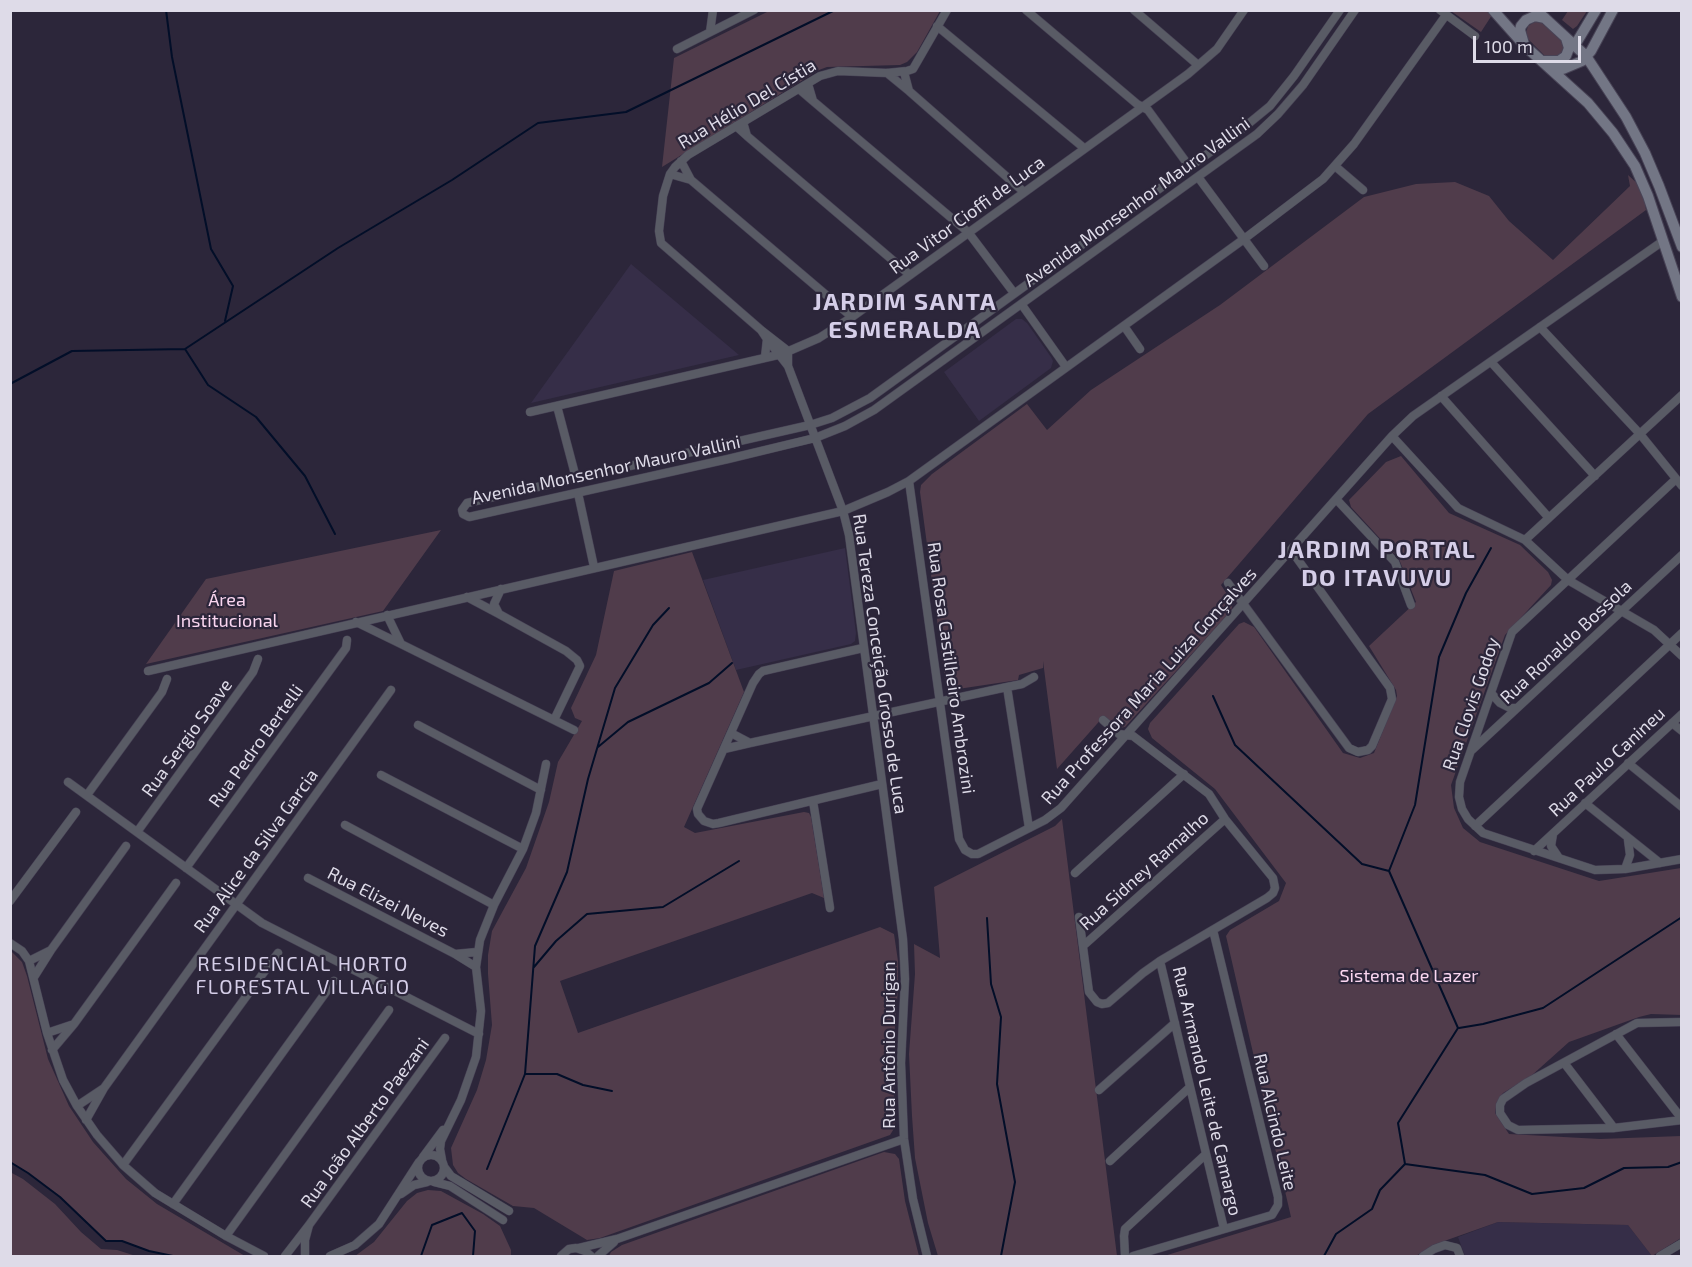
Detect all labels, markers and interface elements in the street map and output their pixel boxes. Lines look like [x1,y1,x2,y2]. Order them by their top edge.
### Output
scale bar [1476,24,1584,62]
text: 100 m [1484,35,1533,57]
street label: Rua Hélio Del Cístia [674,54,820,154]
street label: Avenida Monsenhor Mauro Vallini [1020,113,1254,291]
street label: Rua Vitor Cioffi de Luca [885,151,1049,279]
district label: JARDIM SANTA ESMERALDA [813,288,997,344]
street label: Avenida Monsenhor Mauro Vallini [470,431,742,509]
street label: Rua Tereza Conceição Grosso de Luca [848,512,912,816]
district label: JARDIM PORTAL DO ITAVUVU [1278,536,1476,592]
street label: Rua Rosa Castilheiro Ambrozini [923,541,979,795]
street label: Rua Professora Maria Luiza Gonçalves [1037,563,1261,809]
street label: Rua Ronaldo Bossola [1496,575,1636,709]
park label: Área Institucional [176,589,278,632]
street label: Rua Clovis Godoy [1438,634,1504,774]
street label: Rua Sergio Soave [137,675,237,801]
street label: Rua Pedro Bertelli [204,680,308,812]
street label: Rua Paulo Canineu [1544,703,1670,821]
street label: Rua Alice da Silva Garcia [189,765,323,937]
street label: Rua Sidney Ramalho [1075,807,1213,935]
street label: Rua Elizei Neves [324,862,452,942]
district label: RESIDENCIAL HORTO FLORESTAL VILLAGIO [196,952,410,999]
street label: Rua Antônio Durigan [878,961,900,1129]
street label: Rua Armando Leite de Camargo [1168,964,1246,1218]
park label: Sistema de Lazer [1339,965,1479,987]
street label: Rua João Alberto Paezani [296,1034,434,1212]
street label: Rua Alcindo Leite [1249,1051,1301,1193]

